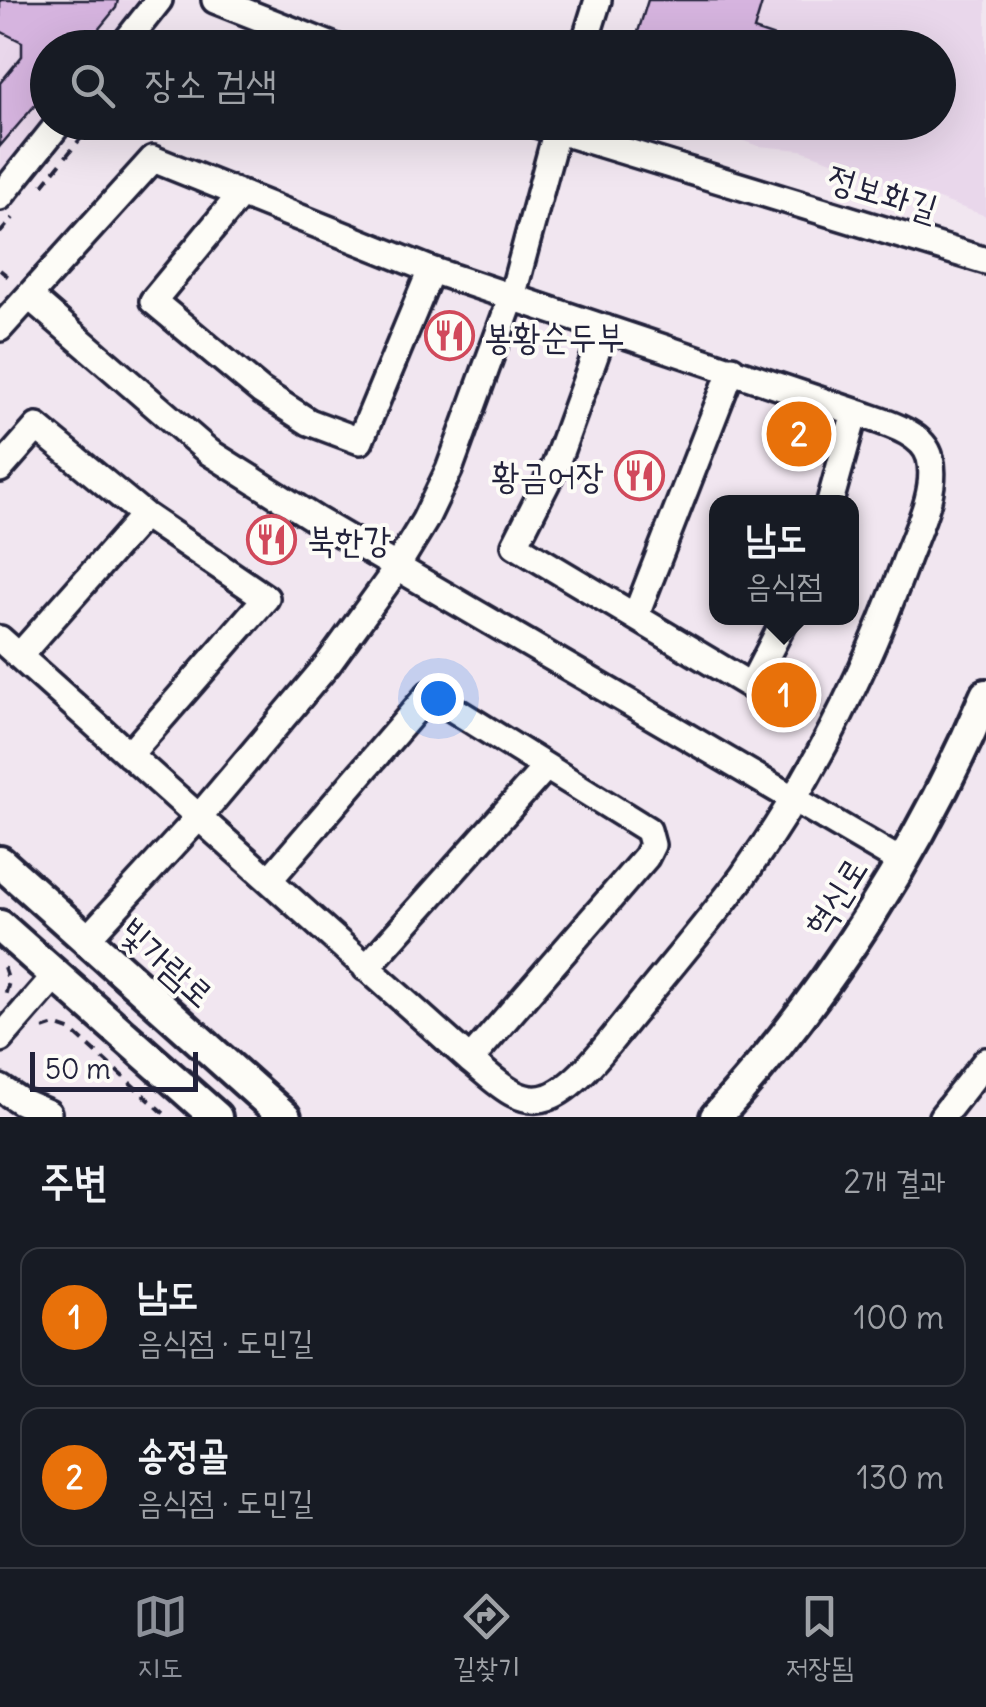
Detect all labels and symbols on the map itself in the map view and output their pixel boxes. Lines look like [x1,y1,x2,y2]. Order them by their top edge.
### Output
street label: 정보화길 [823,154,943,230]
restaurant icon: 봉황순두부 [423,310,475,362]
place label: 봉황순두부 [484,314,625,358]
pin: 2 [766,396,832,472]
restaurant icon: 황금어장 [613,449,665,501]
place label: 황금어장 [491,453,604,497]
restaurant icon: 북한강 [246,513,298,565]
place label: 북한강 [307,517,392,561]
pin: 1 [752,658,816,732]
your location [413,673,464,724]
street label: 혁신로 [794,849,876,943]
street label: 빛가람로 [110,908,224,1016]
scale bar [30,1047,198,1092]

